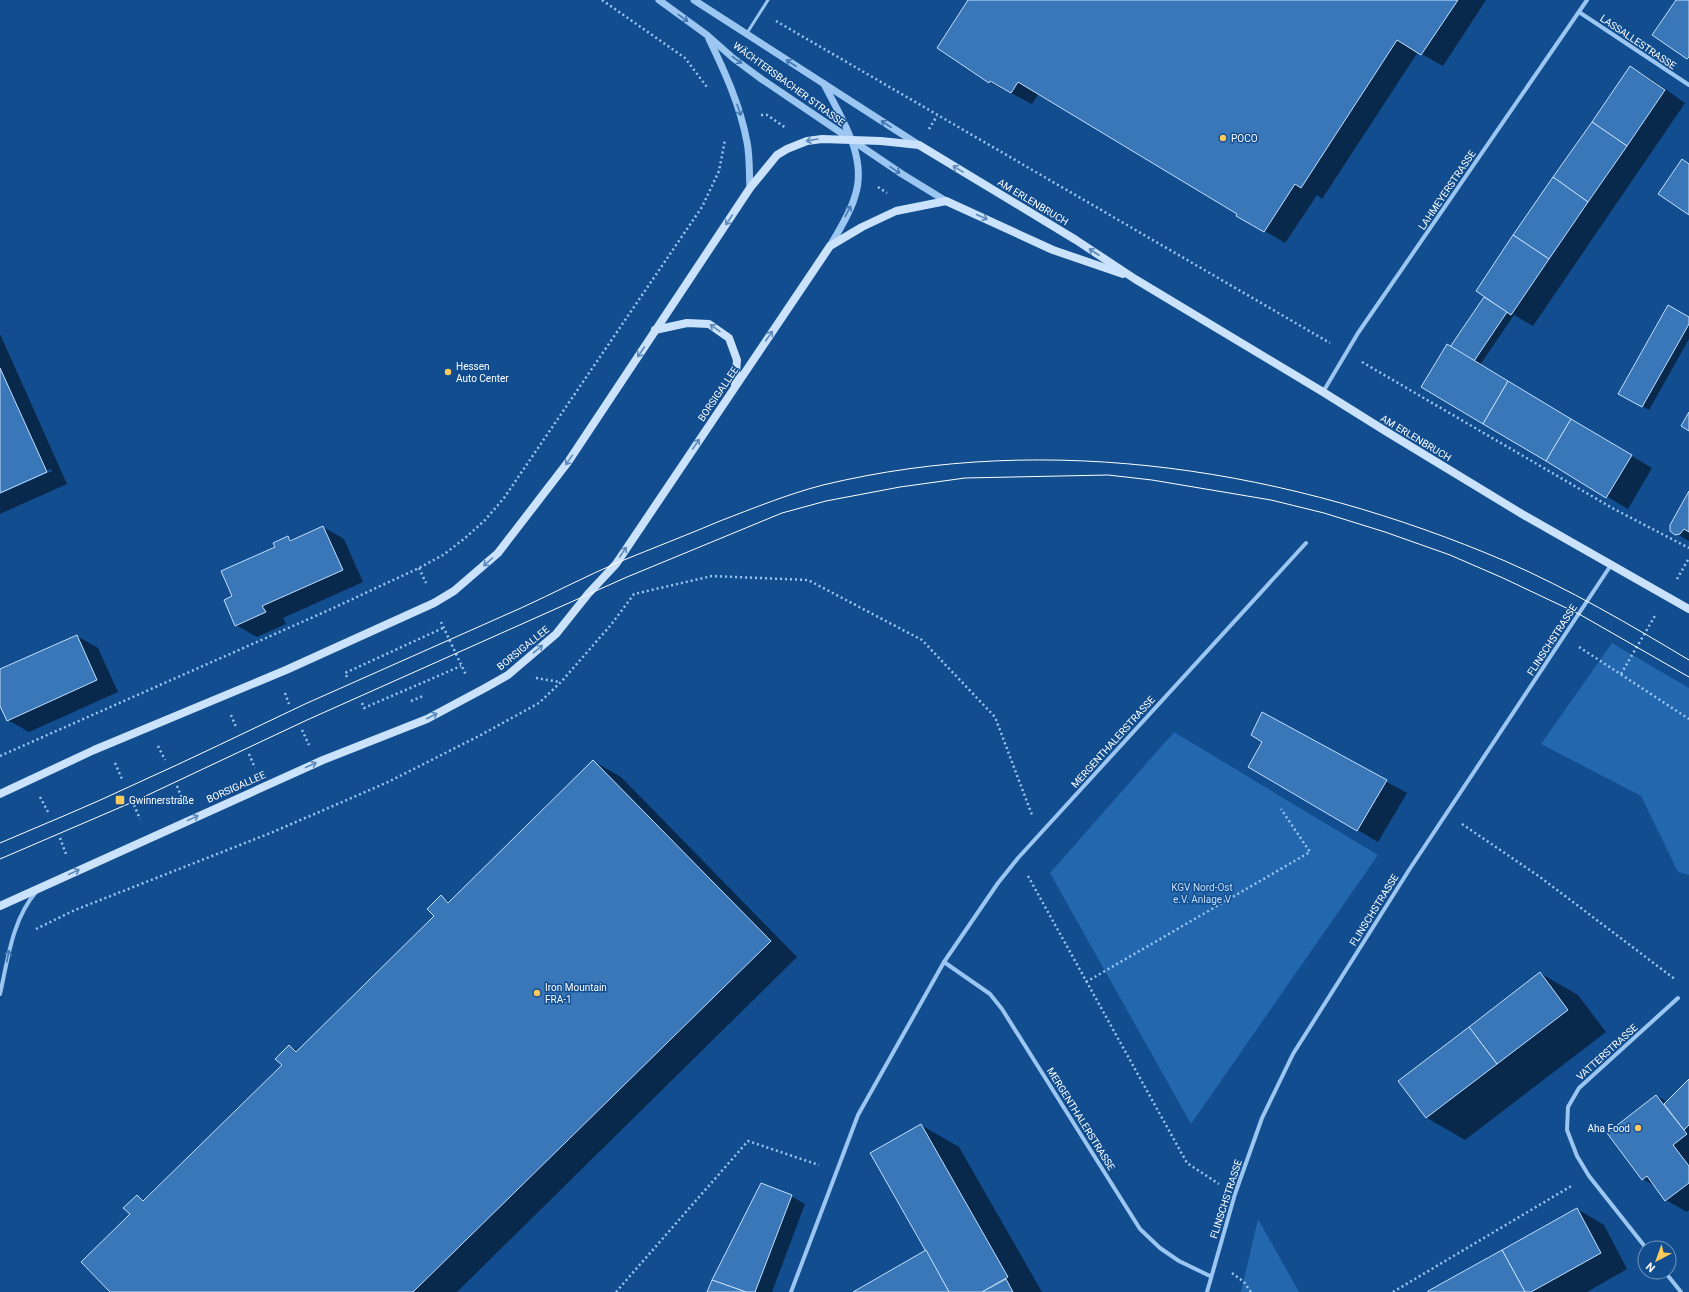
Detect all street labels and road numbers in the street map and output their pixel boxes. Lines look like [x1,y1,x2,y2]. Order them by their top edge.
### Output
street label: LASSALLESTRASSE [1598,13,1678,72]
street label: WÄCHTERSBACHER STRASSE [731,39,848,128]
street label: LAHMEYERSTRASSE [1416,148,1478,232]
street label: AM ERLENBRUCH [996,177,1070,227]
street label: BORSIGALLEE [696,364,740,423]
street label: AM ERLENBRUCH [1379,413,1453,463]
street label: FLINSCHSTRASSE [1525,602,1579,678]
street label: BORSIGALLEE [495,624,551,672]
street label: MERGENTHALERSTRASSE [1069,694,1157,790]
street label: BORSIGALLEE [205,769,267,805]
street label: FLINSCHSTRASSE [1347,872,1401,948]
street label: VATTERSTRASSE [1574,1022,1640,1082]
street label: MERGENTHALERSTRASSE [1045,1066,1117,1173]
street label: FLINSCHSTRASSE [1208,1158,1244,1240]

